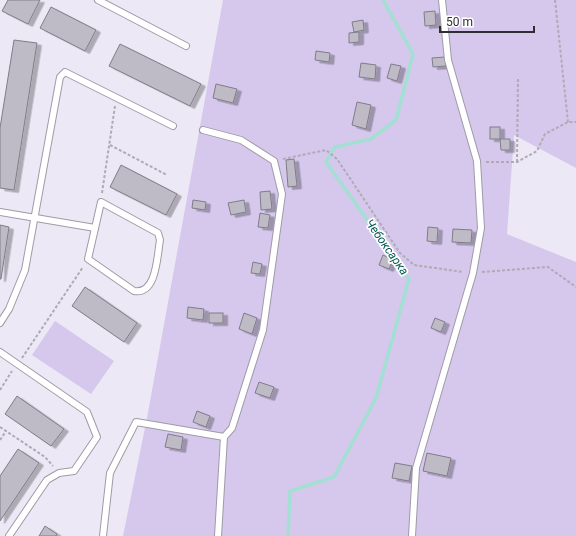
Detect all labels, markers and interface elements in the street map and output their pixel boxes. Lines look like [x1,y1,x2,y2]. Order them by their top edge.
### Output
scale bar [440,8,534,34]
text: 50 m [446,15,473,29]
water label: Чебоксарка [363,216,411,278]

